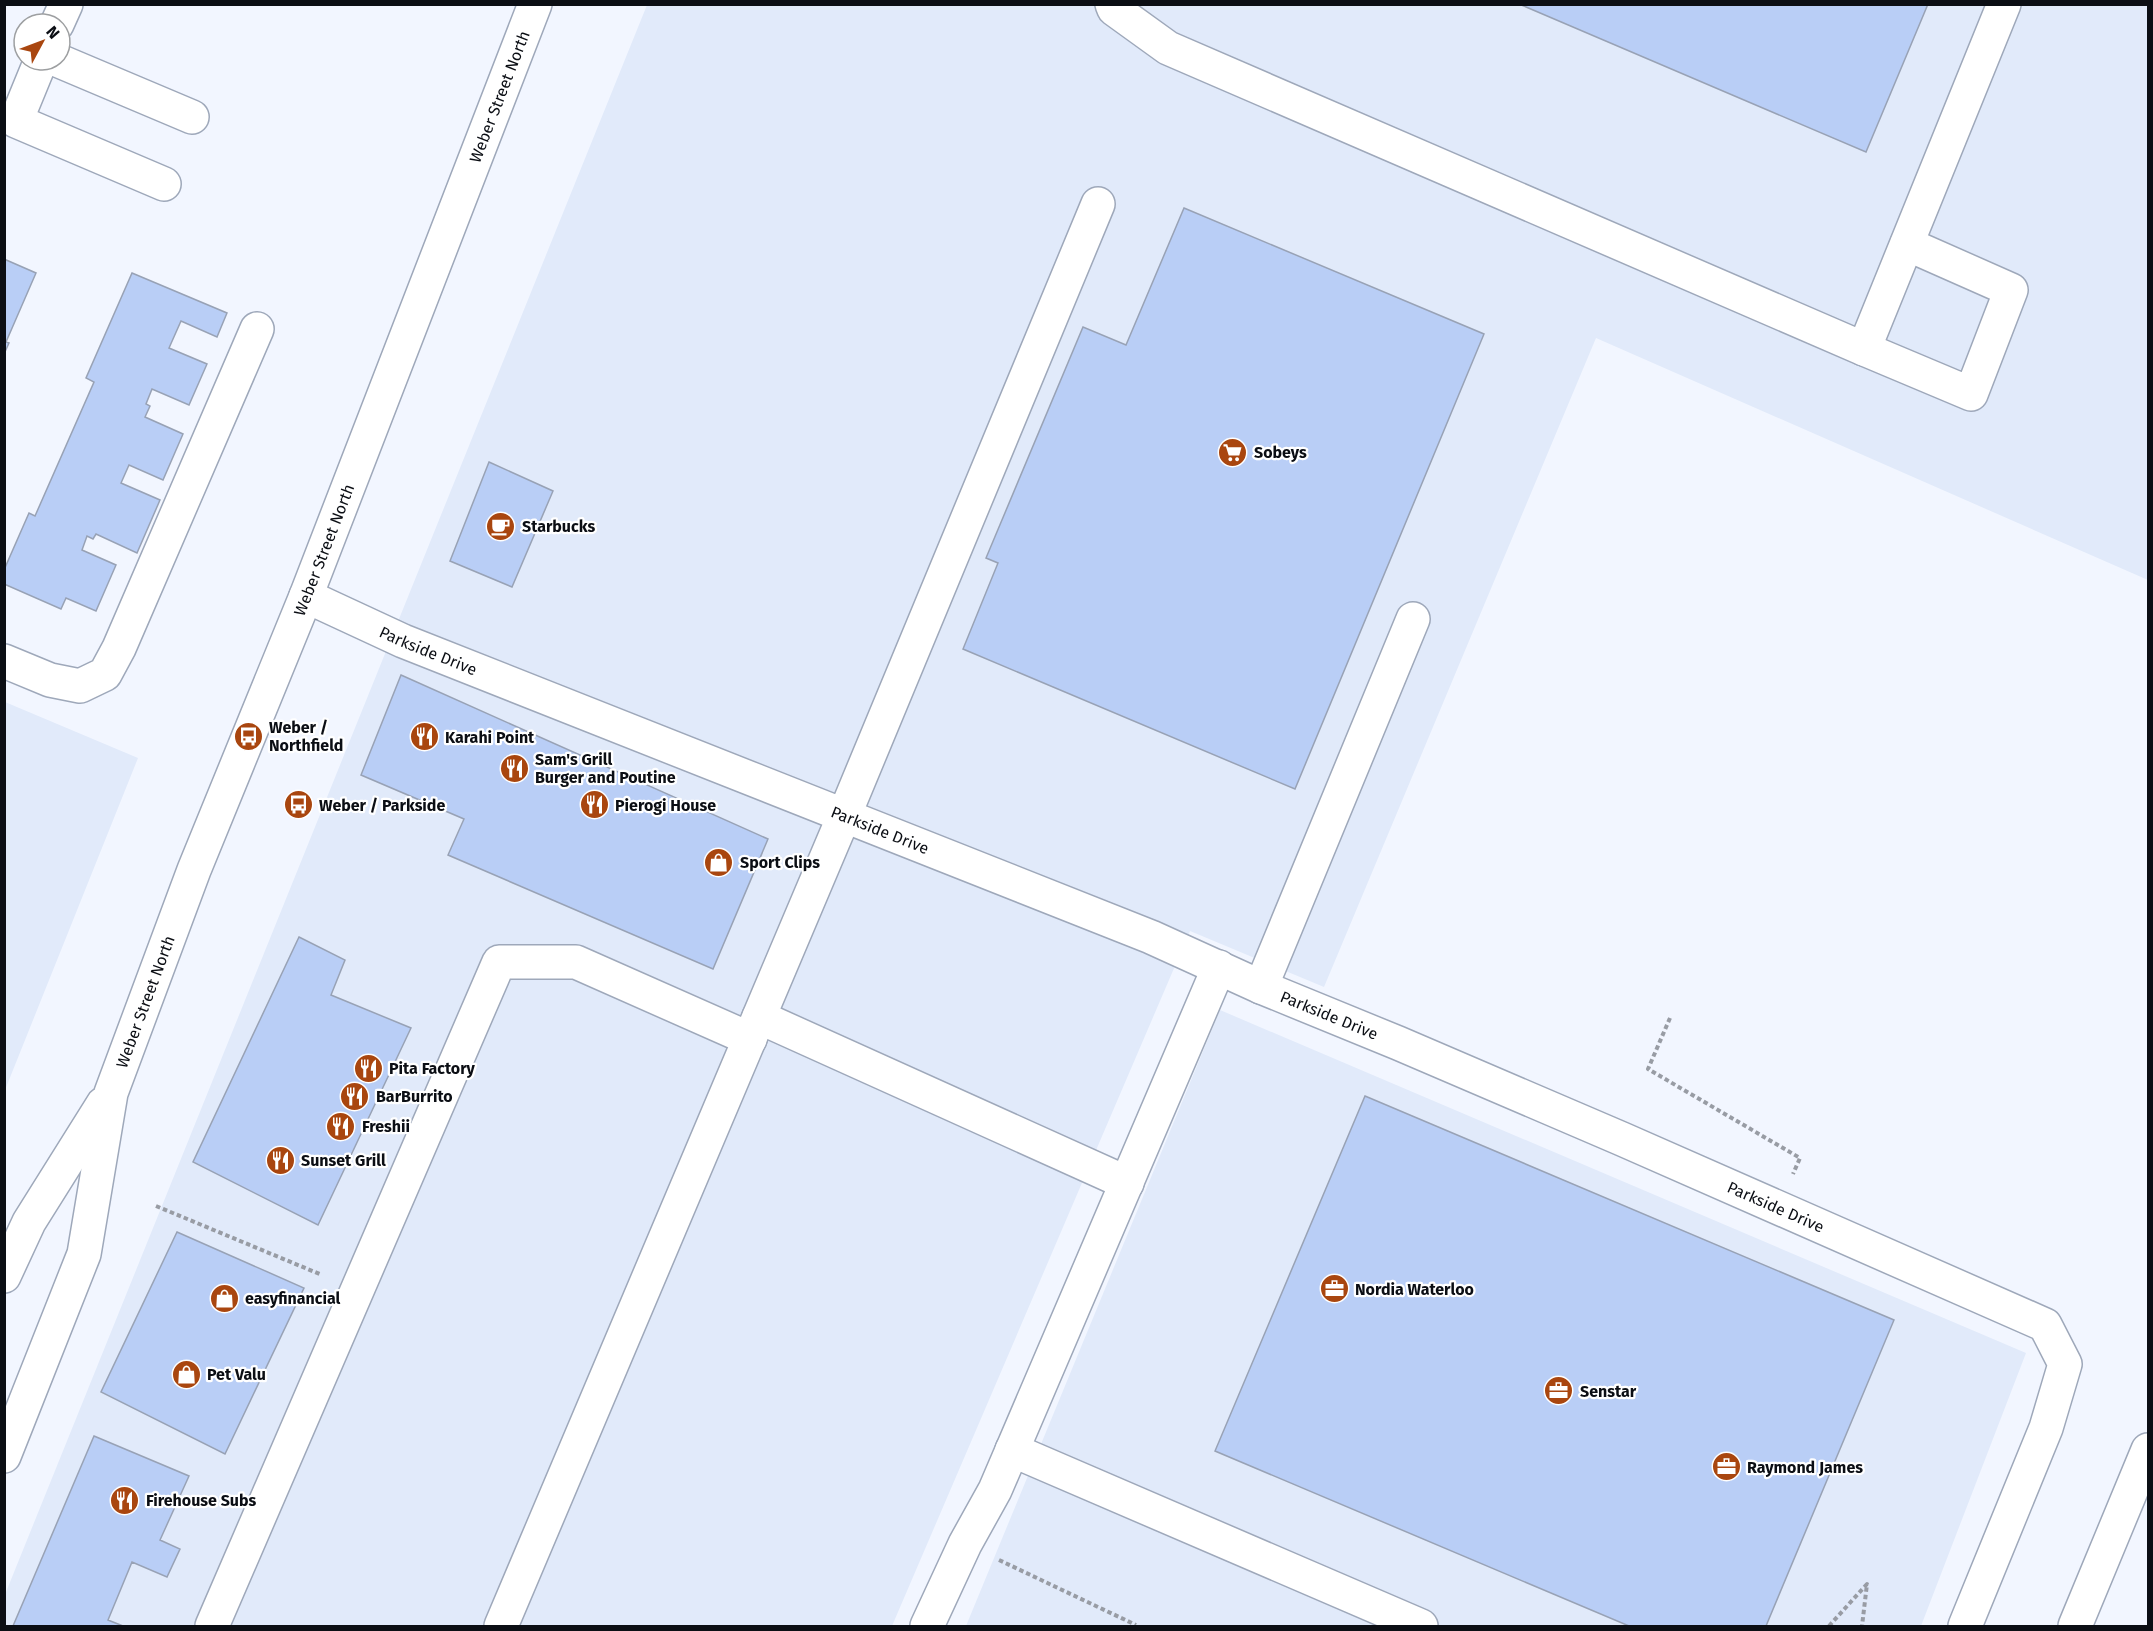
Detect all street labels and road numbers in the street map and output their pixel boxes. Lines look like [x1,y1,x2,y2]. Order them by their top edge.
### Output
street label: Weber Street North [466,28,534,165]
street label: Weber Street North [290,481,358,619]
street label: Parkside Drive [376,622,480,679]
street label: Parkside Drive [828,802,932,858]
street label: Weber Street North [112,933,179,1071]
street label: Parkside Drive [1278,987,1381,1044]
street label: Parkside Drive [1724,1178,1827,1237]

